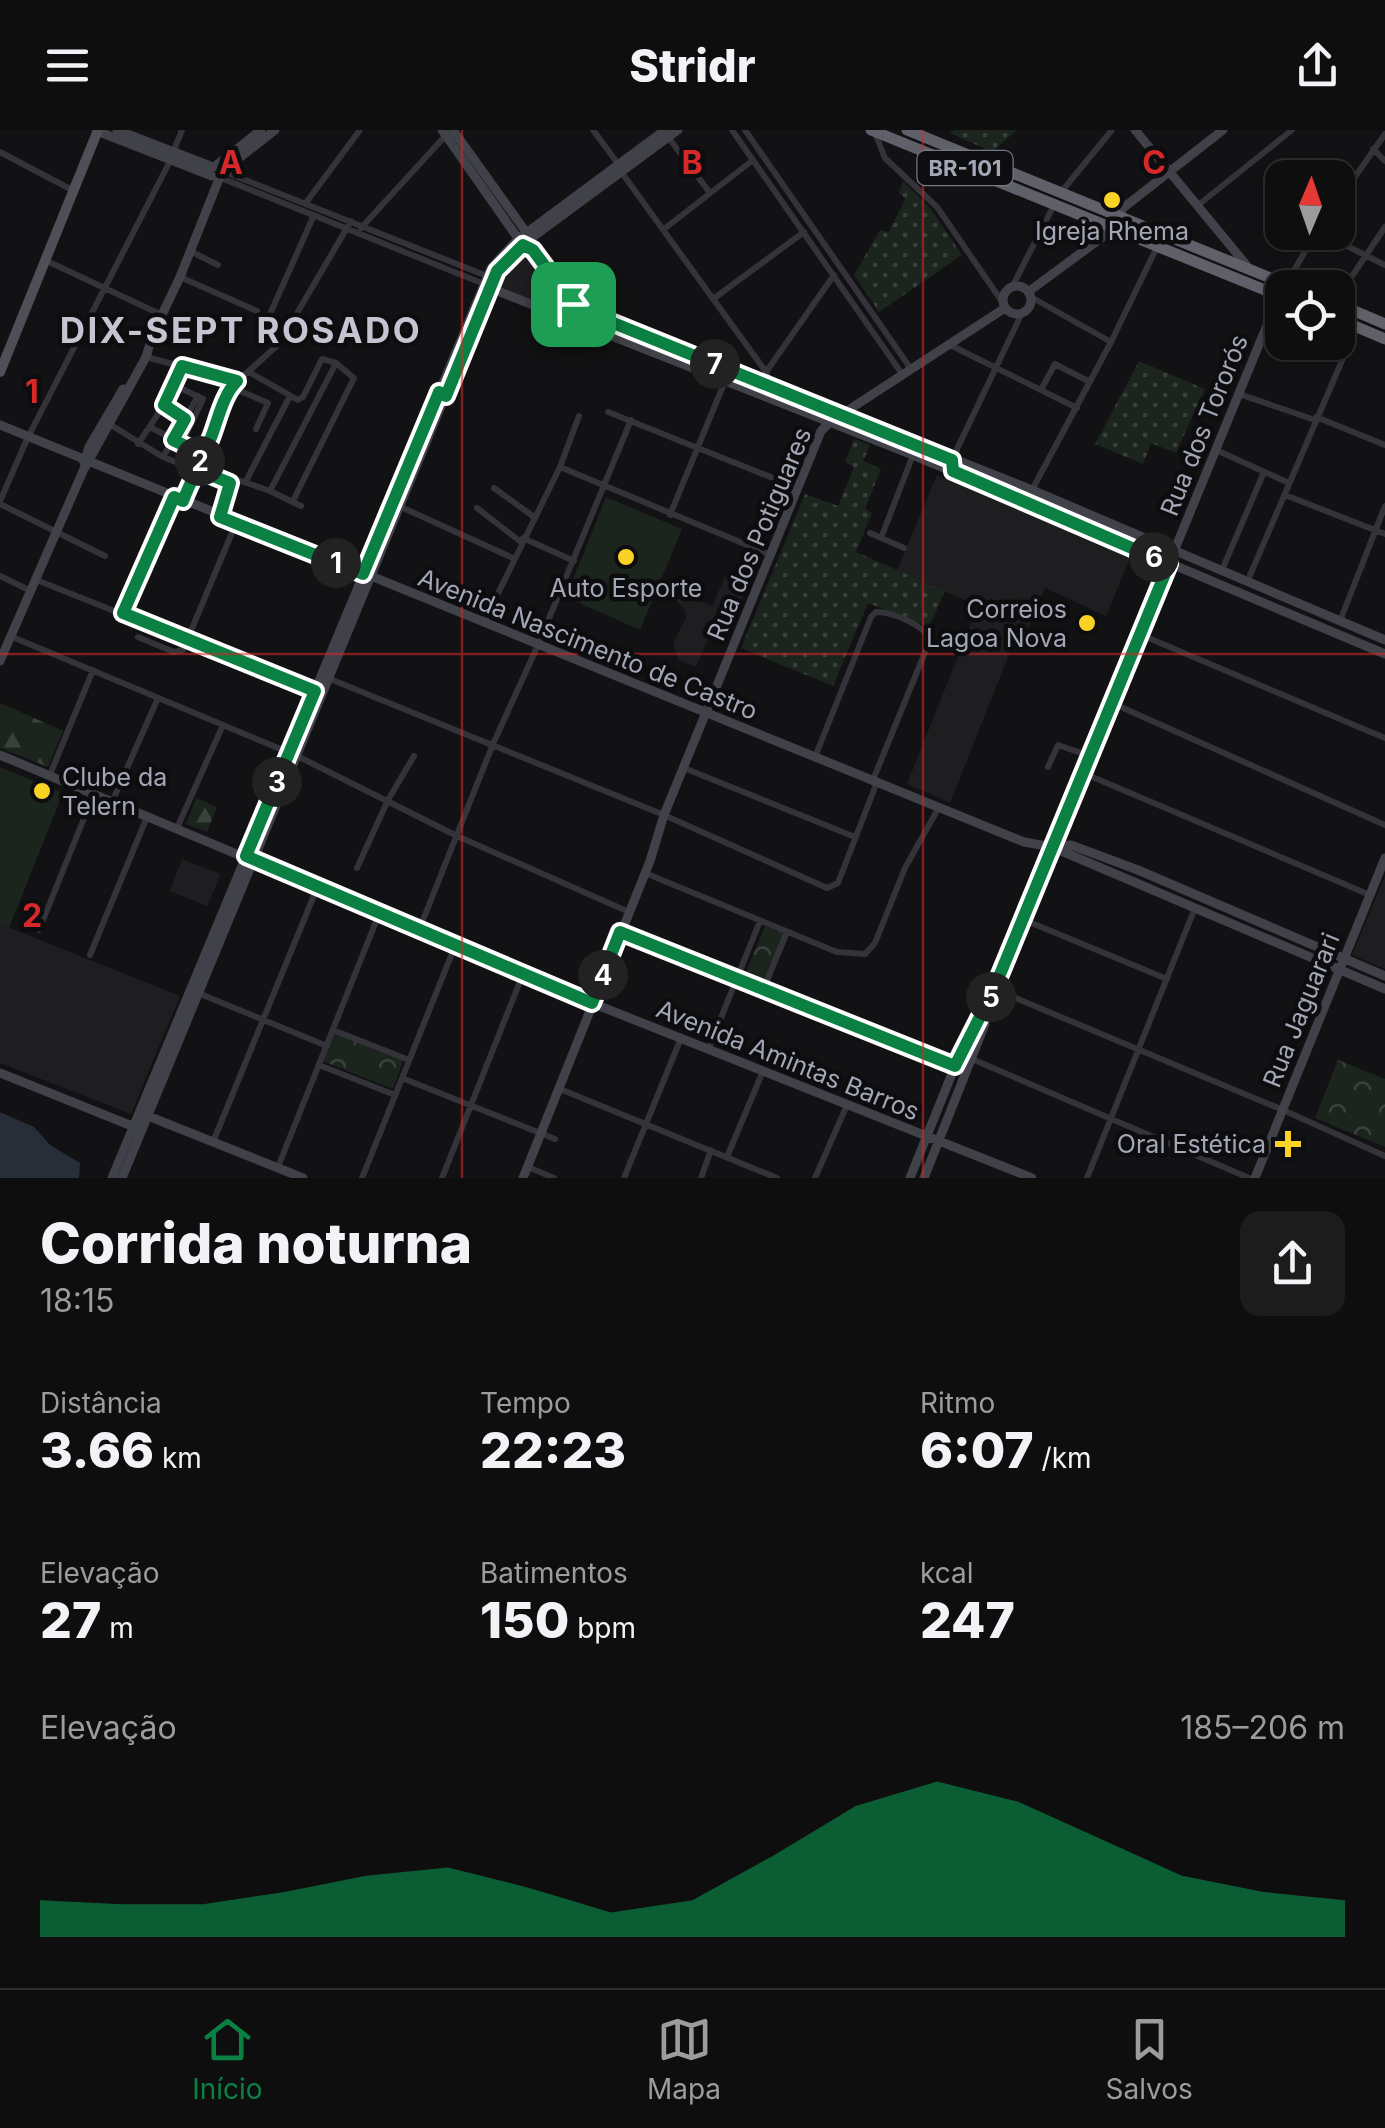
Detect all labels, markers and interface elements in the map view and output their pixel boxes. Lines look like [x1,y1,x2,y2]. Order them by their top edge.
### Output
icon: menu [40,38,95,93]
text: Stridr [629,38,756,93]
icon: share [1290,38,1345,93]
text: A [219,143,243,182]
text: B [681,143,703,182]
text: C [1142,143,1166,182]
road number: BR-101 [918,151,1012,185]
north arrow [1265,160,1355,250]
map controls [1265,160,1355,360]
marker: Igreja Rhema [1101,189,1123,211]
place label: Igreja Rhema [1035,216,1189,246]
pin [531,262,616,347]
button: locate [1265,270,1355,360]
icon: arrive [546,277,601,332]
district label: DIX-SEPT ROSADO [60,309,422,351]
street label: Rua dos Tororós [1154,330,1254,520]
pin: 7 [690,339,740,389]
text: 7 [707,347,723,381]
text: 1 [25,372,39,411]
street label: Rua dos Potiguares [701,423,817,645]
pin: 2 [175,436,225,486]
text: 2 [191,444,209,478]
pin: 6 [1129,532,1179,582]
pin: 1 [311,538,361,588]
text: 6 [1145,540,1163,574]
text: 1 [330,546,342,580]
marker: Auto Esporte [615,546,637,568]
street label: Avenida Nascimento de Castro [414,562,762,726]
place label: Auto Esporte [550,573,702,603]
place label: Correios Lagoa Nova [926,594,1067,653]
marker: Correios Lagoa Nova [1076,612,1098,634]
pin: 3 [252,757,302,807]
place label: Clube da Telern [62,762,167,821]
text: 3 [268,765,286,799]
marker: Clube da Telern [31,780,53,802]
text: 2 [22,896,42,935]
street label: Rua Jaguarari [1256,928,1346,1092]
pin: 4 [578,950,628,1000]
text: 4 [594,958,612,992]
pin: 5 [966,972,1016,1022]
text: 5 [982,980,1000,1014]
street label: Avenida Amintas Barros [652,993,924,1127]
place label: Oral Estética [1117,1129,1266,1159]
marker: Oral Estética [1275,1131,1301,1157]
text: Corrida noturna [40,1210,472,1276]
button: share [1240,1211,1345,1316]
text: 18:15 [40,1281,115,1320]
text: Distância [40,1386,162,1420]
text: Tempo [480,1386,571,1420]
text: Ritmo [920,1386,995,1420]
text: 3.66 [40,1420,154,1480]
text: 22:23 [480,1420,626,1480]
text: 6:07 [920,1420,1034,1480]
text: km [154,1441,202,1475]
text: /km [1034,1441,1092,1475]
text: Elevação [40,1556,160,1590]
text: Batimentos [480,1556,628,1590]
text: kcal [920,1556,974,1590]
text: 27 [40,1590,101,1650]
text: 150 [480,1590,569,1650]
text: 247 [920,1590,1015,1650]
text: m [101,1611,134,1645]
text: bpm [569,1611,636,1645]
text: Elevação [40,1708,177,1747]
text: 185–206 m [1180,1708,1345,1747]
tab: Início [192,2012,263,2106]
tab: Mapa [647,2012,721,2106]
tab: Salvos [1105,2012,1193,2106]

